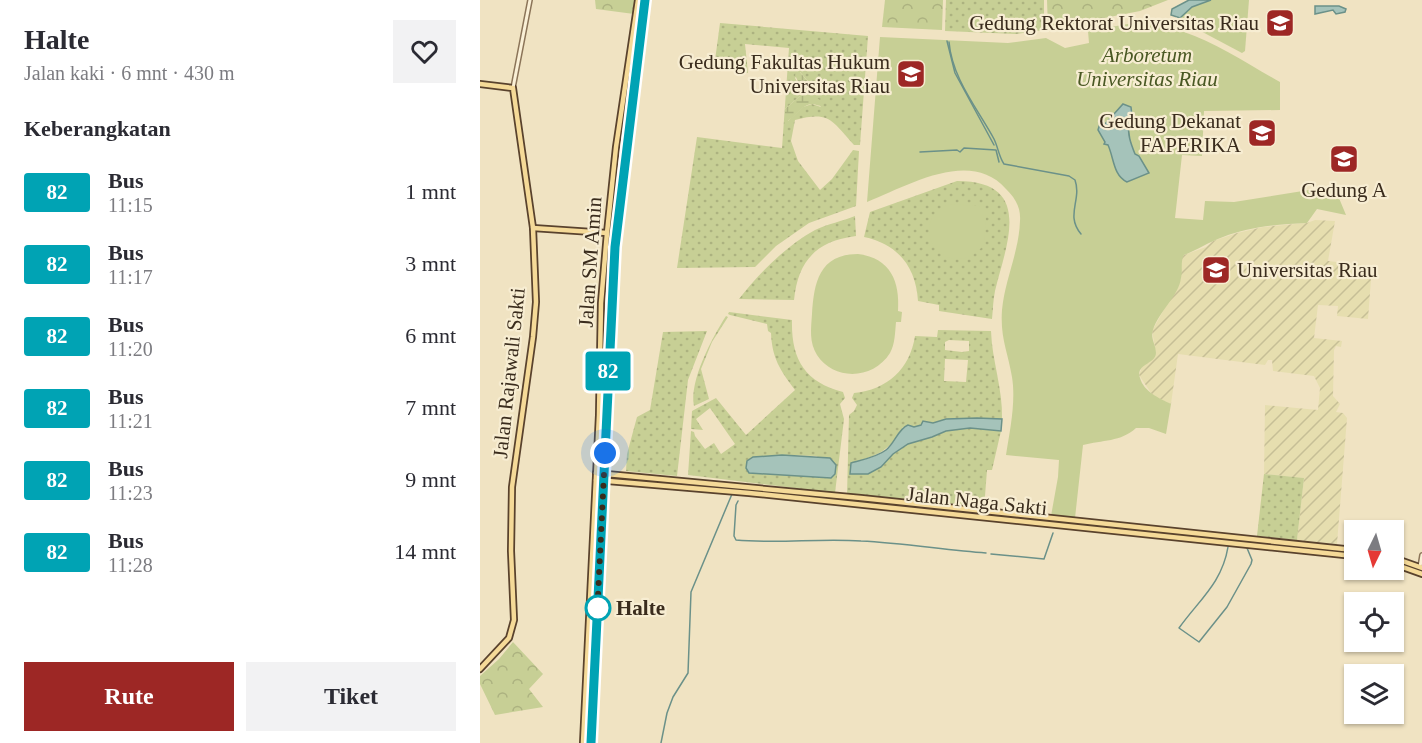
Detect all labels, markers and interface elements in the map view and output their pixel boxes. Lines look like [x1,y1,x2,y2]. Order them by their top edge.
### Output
school or university icon: Gedung Rektorat Universitas Riau [1264,7,1296,39]
place label: Gedung Rektorat Universitas Riau [969,11,1259,35]
button: heart [393,20,456,83]
text: Halte [24,24,89,55]
park label: Arboretum Universitas Riau [1076,43,1218,91]
place label: Gedung Fakultas Hukum Universitas Riau [679,50,890,98]
school or university icon: Gedung Fakultas Hukum Universitas Riau [895,58,927,90]
text: Jalan kaki · 6 mnt · 430 m [24,62,235,84]
place label: Gedung Dekanat FAPERIKA [1099,109,1242,157]
text: Keberangkatan [24,116,171,141]
school or university icon: Gedung Dekanat FAPERIKA [1246,117,1278,149]
school or university icon: Gedung A [1328,143,1360,175]
text: Bus [108,168,143,193]
place label: Gedung A [1301,178,1388,202]
text: 1 mnt [405,179,456,204]
text: 82 [47,180,68,204]
text: 11:15 [108,194,153,216]
street label: Jalan SM Amin [573,195,607,328]
text: Bus [108,240,143,265]
text: 3 mnt [405,251,456,276]
text: 82 [47,252,68,276]
school or university icon: Universitas Riau [1200,254,1232,286]
place label: Universitas Riau [1237,258,1378,282]
text: 11:17 [108,266,153,288]
street label: Jalan Rajawali Sakti [488,286,530,460]
text: Bus [108,312,143,337]
text: 6 mnt [405,323,456,348]
text: 82 [47,324,68,348]
text: 11:20 [108,338,153,360]
line badge: 82 [581,352,635,391]
text: 82 [598,359,619,383]
text: Bus [108,384,143,409]
text: 7 mnt [405,395,456,420]
text: 82 [47,396,68,420]
text: 11:21 [108,410,153,432]
your location [590,438,620,468]
text: Bus [108,456,143,481]
text: 9 mnt [405,467,456,492]
text: 82 [47,468,68,492]
text: 11:23 [108,482,153,504]
street label: Jalan Naga Sakti [906,482,1049,520]
north arrow [1344,520,1404,580]
map controls [1344,520,1404,724]
text: Bus [108,528,143,553]
text: 14 mnt [394,539,456,564]
text: 82 [47,540,68,564]
text: 11:28 [108,554,153,576]
button: locate [1344,592,1404,652]
marker: Halte [585,595,611,621]
place label: Halte [616,596,665,620]
button: Rute [24,662,234,731]
button: Tiket [246,662,456,731]
button: layers [1344,664,1404,724]

